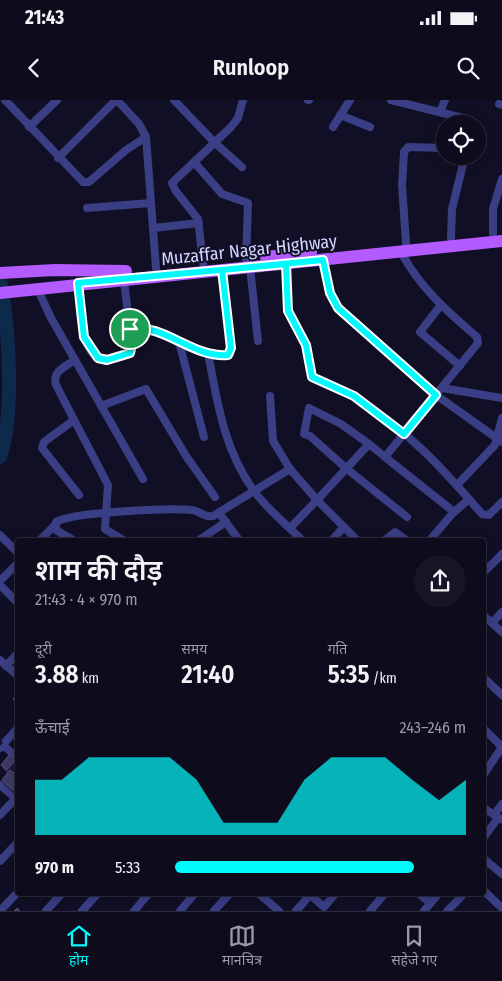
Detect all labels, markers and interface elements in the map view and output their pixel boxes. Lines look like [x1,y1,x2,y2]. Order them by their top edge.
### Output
text: 21:43 [25,6,64,29]
icon: back [20,54,48,82]
text: Runloop [213,54,289,81]
icon: search [454,54,482,82]
map controls [436,115,486,165]
button: locate [436,115,486,165]
street label: Muzaffar Nagar Highway [160,230,338,270]
pin [109,308,151,350]
icon: arrive [116,315,144,343]
text: शाम की दौड़ [35,554,162,587]
button: share [414,555,466,607]
text: 21:43 · 4 × 970 m [35,590,138,609]
text: दूरी [35,641,52,658]
text: समय [181,641,207,658]
text: गति [328,641,347,658]
text: 3.88 [35,660,78,690]
text: 21:40 [181,660,234,690]
text: 5:35 [328,660,370,690]
text: km [78,670,99,687]
text: /km [370,670,397,687]
text: ऊँचाई [35,718,70,737]
text: 243–246 m [399,718,466,737]
text: 970 m [35,858,74,877]
text: 5:33 [115,858,140,877]
tab: होम [65,922,93,971]
tab: मानचित्र [222,922,262,971]
tab: सहेजे गए [391,922,437,971]

